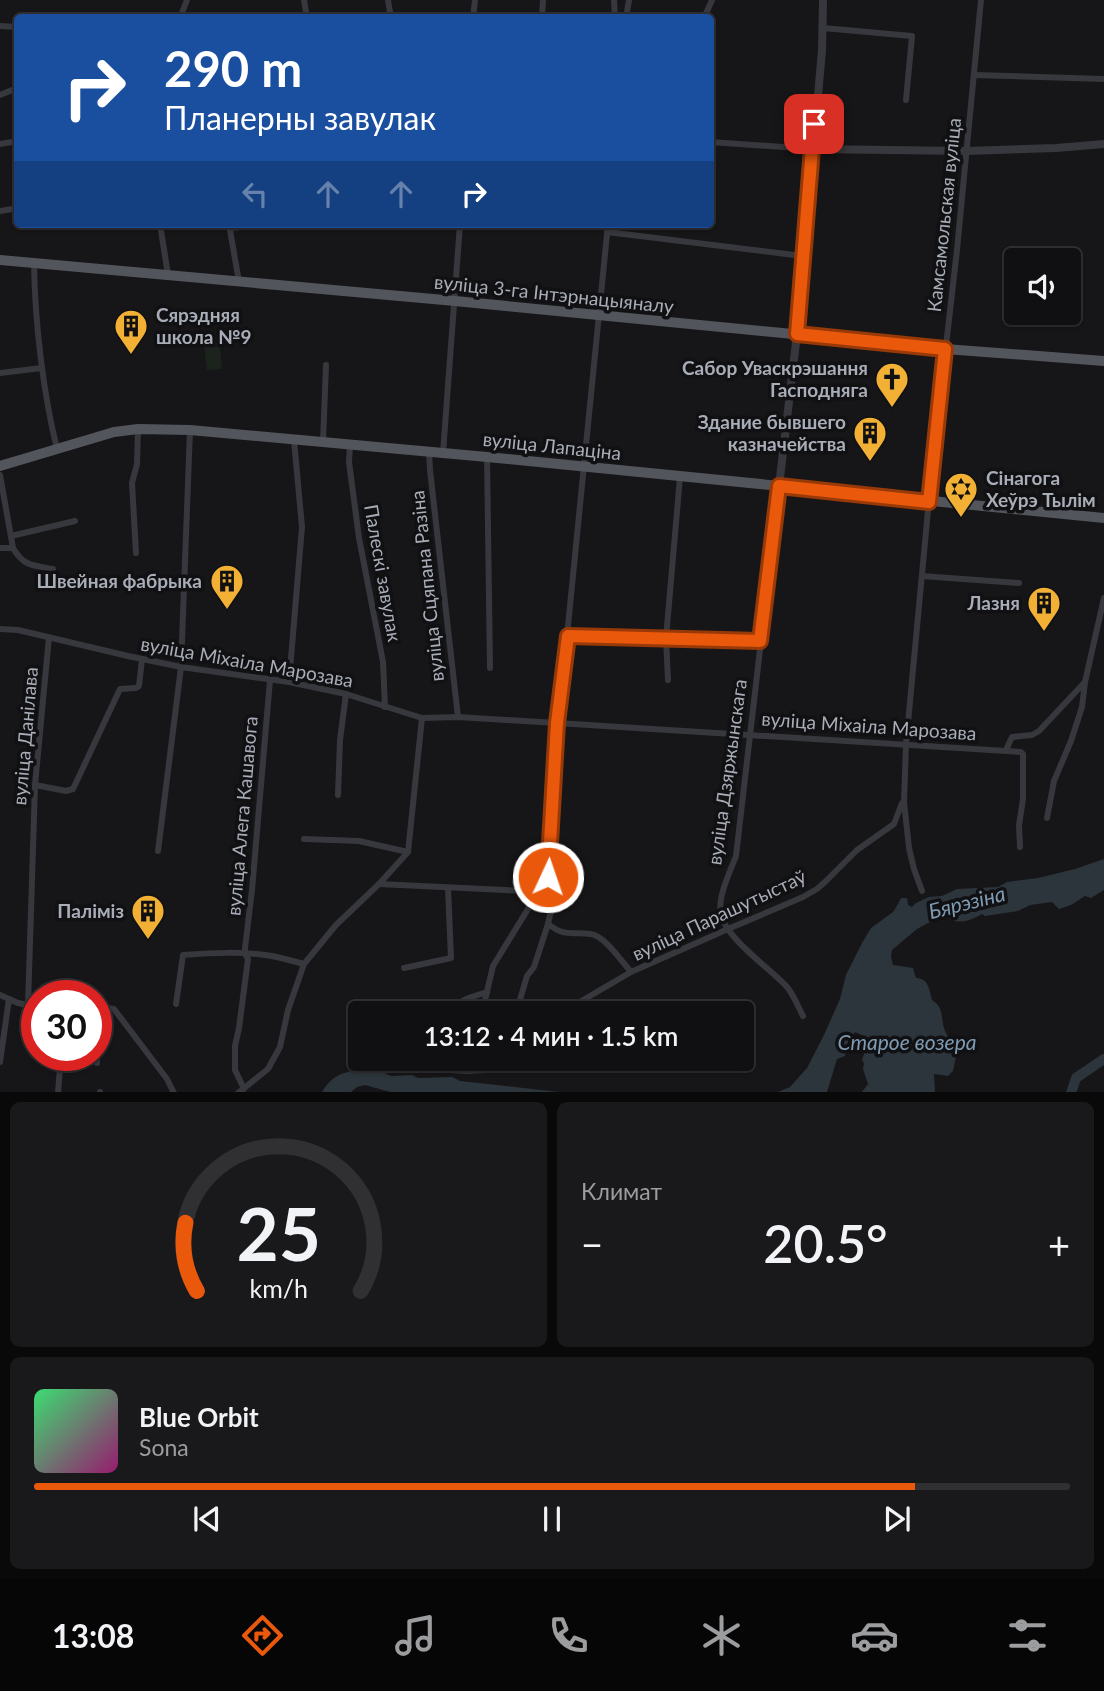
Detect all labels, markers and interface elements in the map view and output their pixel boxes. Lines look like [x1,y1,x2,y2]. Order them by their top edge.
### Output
text: 290 m [164,39,302,97]
icon: right [49,42,140,133]
pin [784,94,844,154]
text: Планерны завулак [164,98,436,137]
icon: arrive [795,105,833,143]
street label: Камсамольская вуліца [922,117,965,313]
icon: left [236,175,274,213]
icon: ahead [309,175,347,213]
icon: ahead [382,175,420,213]
icon: right [455,175,493,213]
map controls [1004,248,1081,325]
button: sound [1004,248,1081,325]
street label: вуліца 3-га Інтэрнацыяналу [433,269,675,318]
place label: Сярэдняя школа №9 [156,303,251,348]
building icon: Сярэдняя школа №9 [112,307,150,356]
place label: Сабор Уваскрэшання Гасподняга [682,356,868,401]
church icon: Сабор Уваскрэшання Гасподняга [873,360,911,409]
place label: Здание бывшего казначейства [698,410,846,455]
building icon: Здание бывшего казначейства [851,414,889,463]
street label: вуліца Лапаціна [482,427,622,464]
place label: Сінагога Хеўрэ Тылім [986,466,1096,511]
synagogue icon: Сінагога Хеўрэ Тылім [942,470,980,519]
street label: вуліца Сцяпана Разіна [405,489,448,683]
street label: Палескі завулак [360,502,407,644]
building icon: Швейная фабрыка [208,562,246,611]
place label: Швейная фабрыка [36,569,202,592]
building icon: Лазня [1025,584,1063,633]
place label: Лазня [966,591,1020,614]
street label: вуліца Міхаіла Марозава [139,631,355,692]
street label: вуліца Данілава [7,666,42,806]
street label: вуліца Дзяржынскага [702,678,751,866]
street label: вуліца Міхаіла Марозава [761,707,977,744]
street label: вуліца Алега Кашавога [221,715,262,917]
position arrow [511,840,585,914]
street label: вуліца Парашутыстаў [628,864,810,965]
water label: Бярэзіна [926,880,1008,923]
building icon: Паліміз [129,892,167,941]
place label: Паліміз [57,899,124,922]
speed limit sign: 30 [21,980,112,1071]
text: 13:12 · 4 мин · 1.5 km [424,1020,678,1052]
water label: Старое возера [838,1029,976,1054]
text: Климат [581,1177,662,1205]
text: 25 [236,1189,321,1277]
text: 20.5° [763,1212,888,1274]
text: − [581,1221,603,1267]
text: + [1048,1221,1070,1267]
text: km/h [249,1272,308,1302]
text: Blue Orbit [139,1401,259,1433]
text: Sona [139,1433,189,1461]
icon: previous [188,1500,226,1538]
icon: pause [533,1500,571,1538]
icon: next [878,1500,916,1538]
icon: directions [238,1611,287,1660]
icon: music [391,1611,440,1660]
icon: phone [544,1611,593,1660]
icon: climate [697,1611,746,1660]
icon: car [850,1611,899,1660]
icon: filters [1003,1611,1052,1660]
text: 13:08 [52,1616,134,1655]

